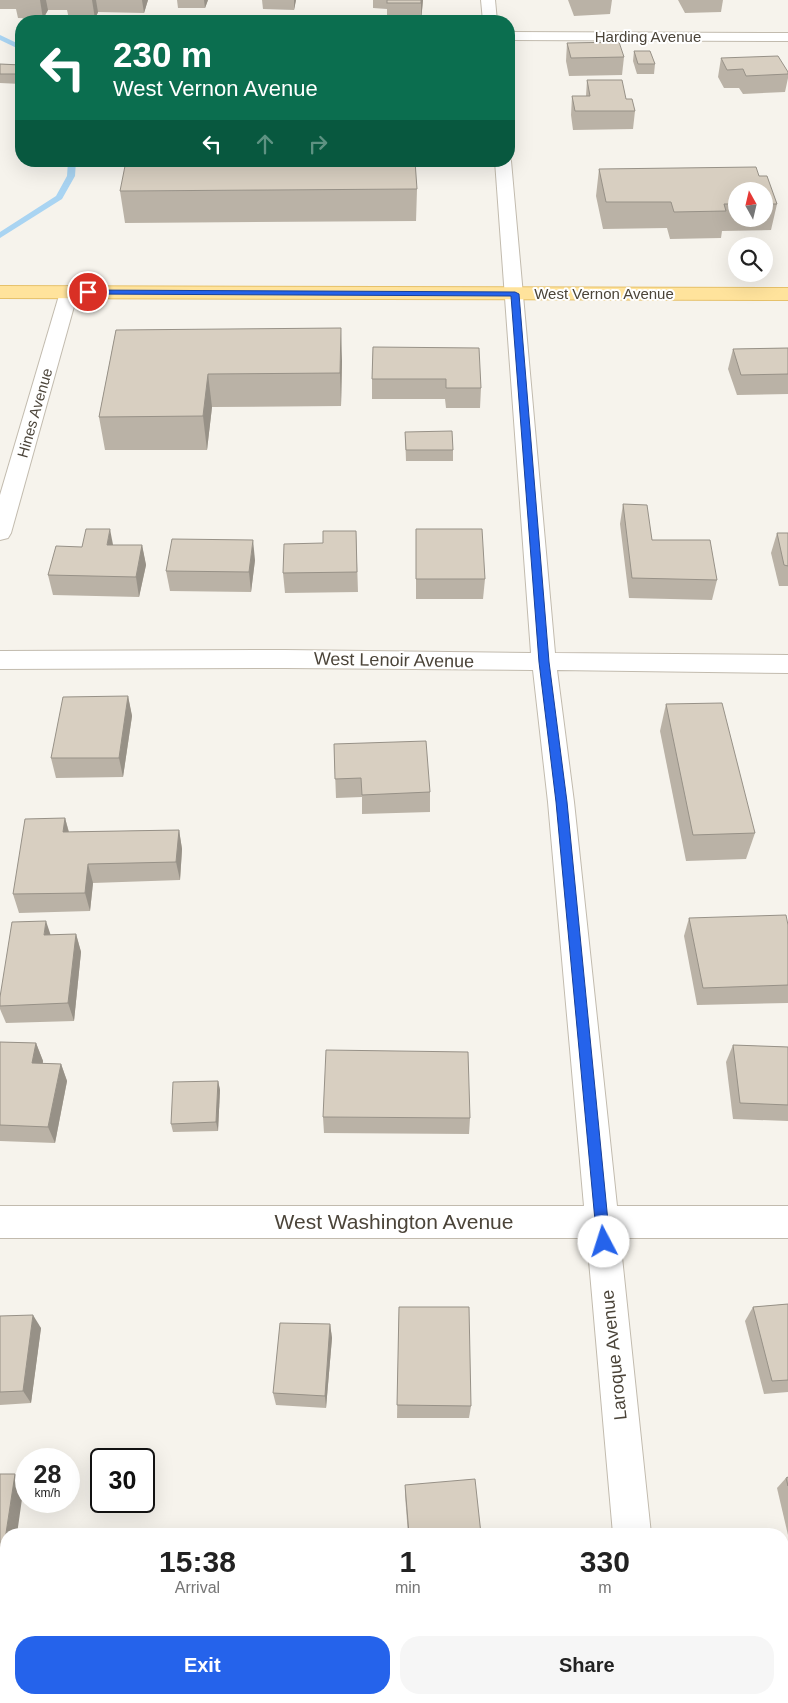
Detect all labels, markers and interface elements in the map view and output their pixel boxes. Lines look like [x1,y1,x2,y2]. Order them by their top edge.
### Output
street label: Harding Avenue [595,28,701,45]
icon: left [30,35,95,100]
text: 230 m [113,35,212,74]
text: West Vernon Avenue [113,76,318,101]
icon: left [198,130,226,158]
icon: ahead [251,130,279,158]
icon: right [304,130,332,158]
north arrow [728,182,772,228]
map controls [728,182,773,282]
button: search [728,237,773,282]
pin [67,271,109,313]
icon: arrive [74,278,102,306]
street label: West Vernon Avenue [534,285,674,302]
street label: Hines Avenue [14,366,55,460]
street label: West Lenoir Avenue [314,649,474,671]
street label: West Washington Avenue [275,1210,513,1233]
position arrow [577,1215,629,1267]
street label: Laroque Avenue [597,1289,631,1421]
speed limit sign: 30 [90,1448,155,1513]
text: 28 [34,1460,61,1488]
text: km/h [34,1486,61,1500]
text: 15:38 [159,1545,236,1578]
text: 1 [399,1545,416,1578]
text: 330 [580,1545,630,1578]
text: Arrival [175,1579,220,1596]
text: min [395,1579,421,1596]
text: m [598,1579,611,1596]
button: Exit [15,1636,390,1694]
button: Share [400,1636,774,1694]

